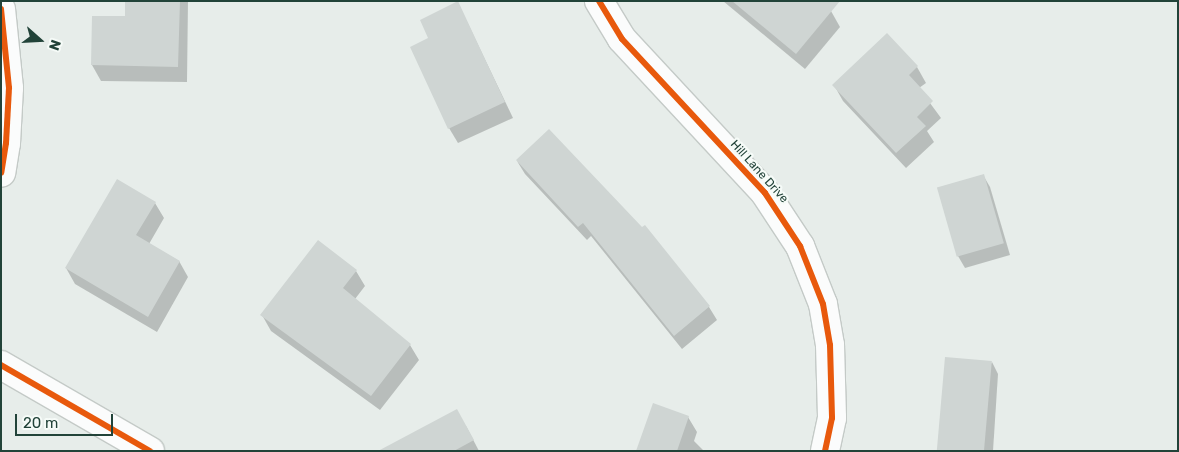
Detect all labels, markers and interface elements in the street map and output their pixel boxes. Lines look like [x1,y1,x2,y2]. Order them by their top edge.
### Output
north arrow [15,15,65,65]
text: N [45,38,64,53]
street label: Hill Lane Drive [727,138,791,206]
scale bar [18,404,115,436]
text: 20 m [23,414,58,432]

